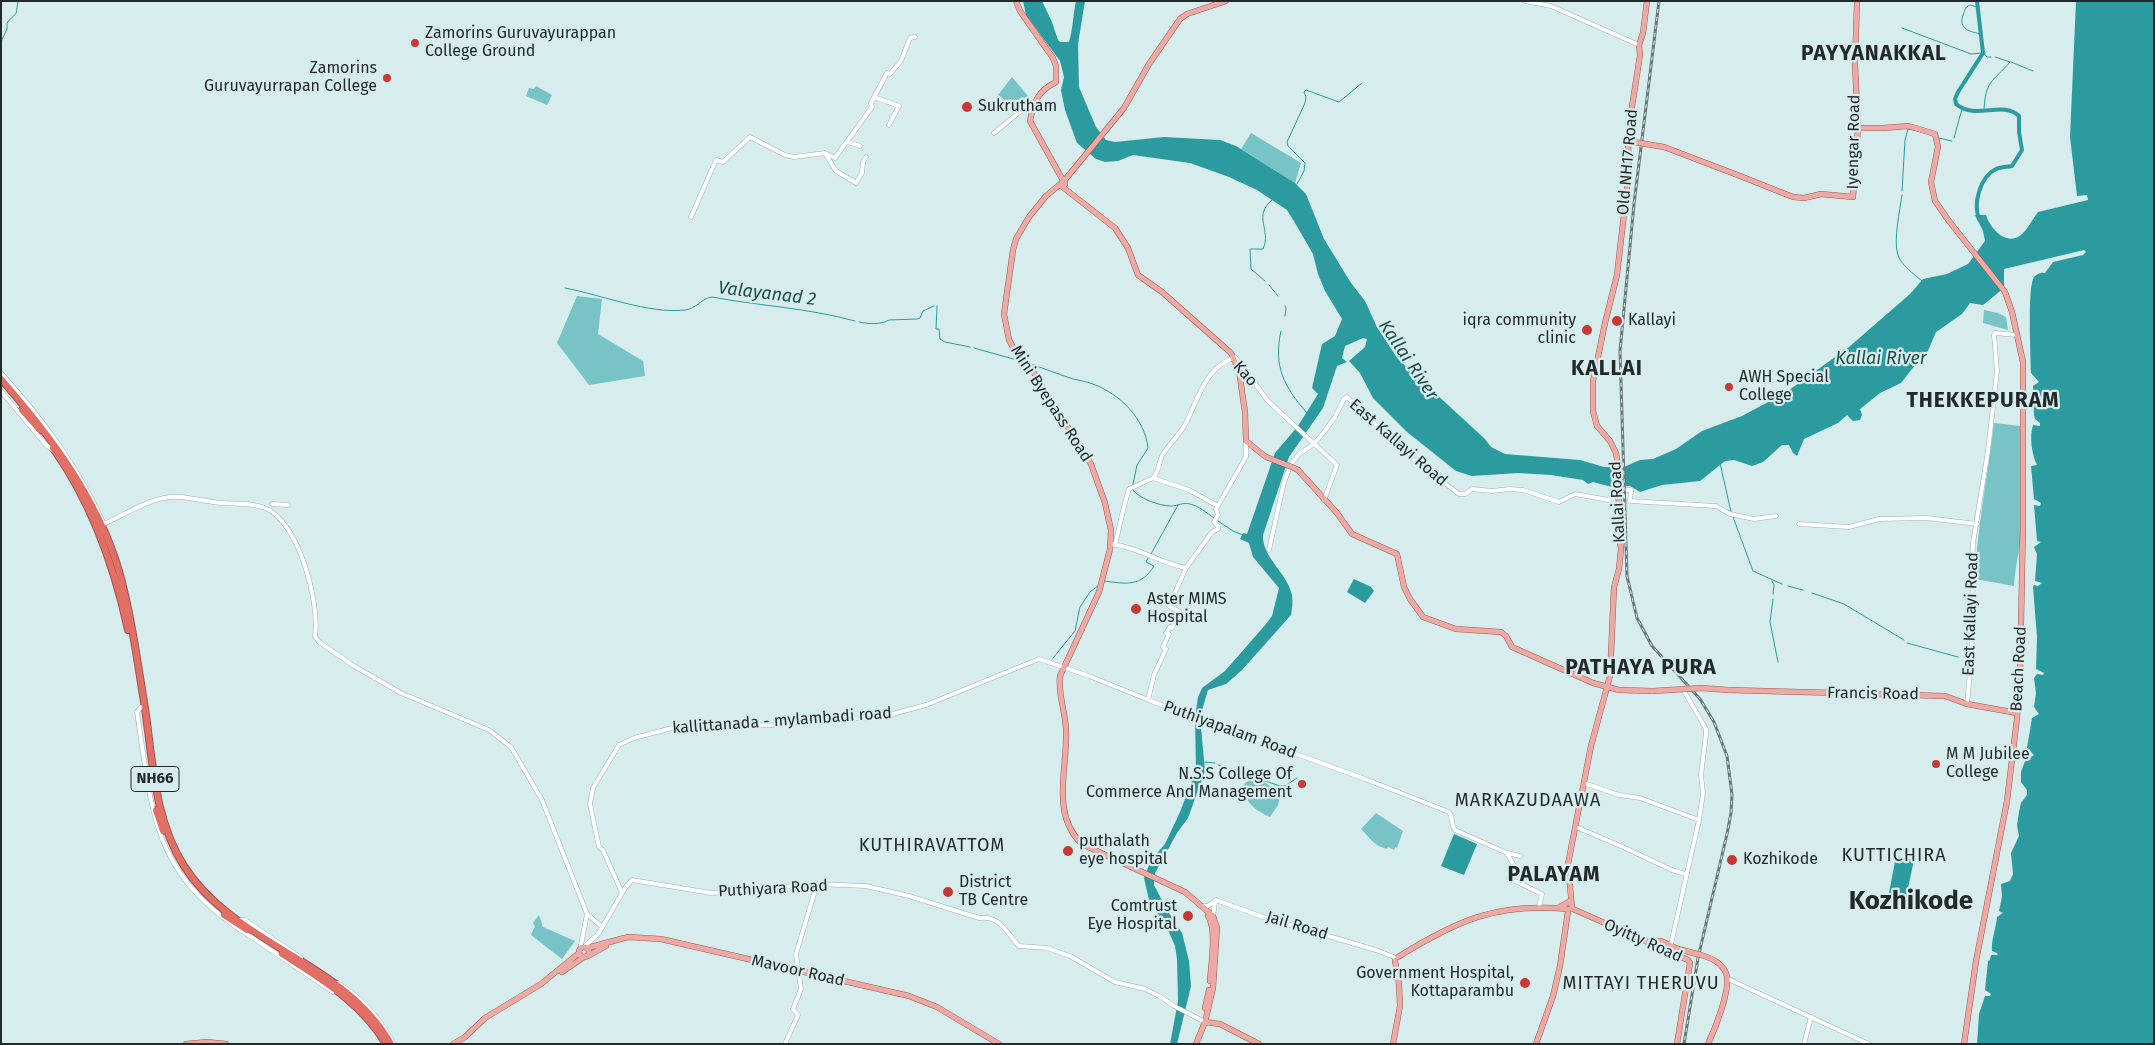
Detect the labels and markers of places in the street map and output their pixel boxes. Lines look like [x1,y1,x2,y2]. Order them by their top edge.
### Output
place label: Zamorins Guruvayurappan College Ground [425,24,616,62]
marker: Zamorins Guruvayurappan College Ground [409,37,421,49]
place label: Zamorins Guruvayurrapan College [204,59,377,97]
marker: Zamorins Guruvayurrapan College [381,72,393,84]
place label: Sukrutham [978,97,1057,117]
marker: Sukrutham [960,100,974,114]
place label: iqra community clinic [1462,311,1576,349]
place label: Kallayi [1628,311,1676,331]
marker: Kallayi [1610,314,1624,328]
marker: iqra community clinic [1580,323,1594,337]
place label: AWH Special College [1739,368,1829,406]
marker: AWH Special College [1723,381,1735,393]
place label: Aster MIMS Hospital [1147,590,1226,628]
marker: Aster MIMS Hospital [1129,602,1143,616]
place label: M M Jubilee College [1946,745,2030,783]
marker: M M Jubilee College [1930,758,1942,770]
place label: N.S.S College Of Commerce And Management [1086,765,1292,803]
marker: N.S.S College Of Commerce And Management [1296,778,1308,790]
place label: puthalath eye hospital [1079,832,1168,870]
marker: puthalath eye hospital [1061,844,1075,858]
place label: Kozhikode [1743,850,1818,870]
marker: Kozhikode [1725,853,1739,867]
place label: District TB Centre [959,873,1028,911]
marker: District TB Centre [941,885,955,899]
place label: Comtrust Eye Hospital [1087,897,1177,935]
marker: Comtrust Eye Hospital [1181,909,1195,923]
place label: Government Hospital, Kottaparambu [1356,964,1514,1002]
marker: Government Hospital, Kottaparambu [1518,976,1532,990]

